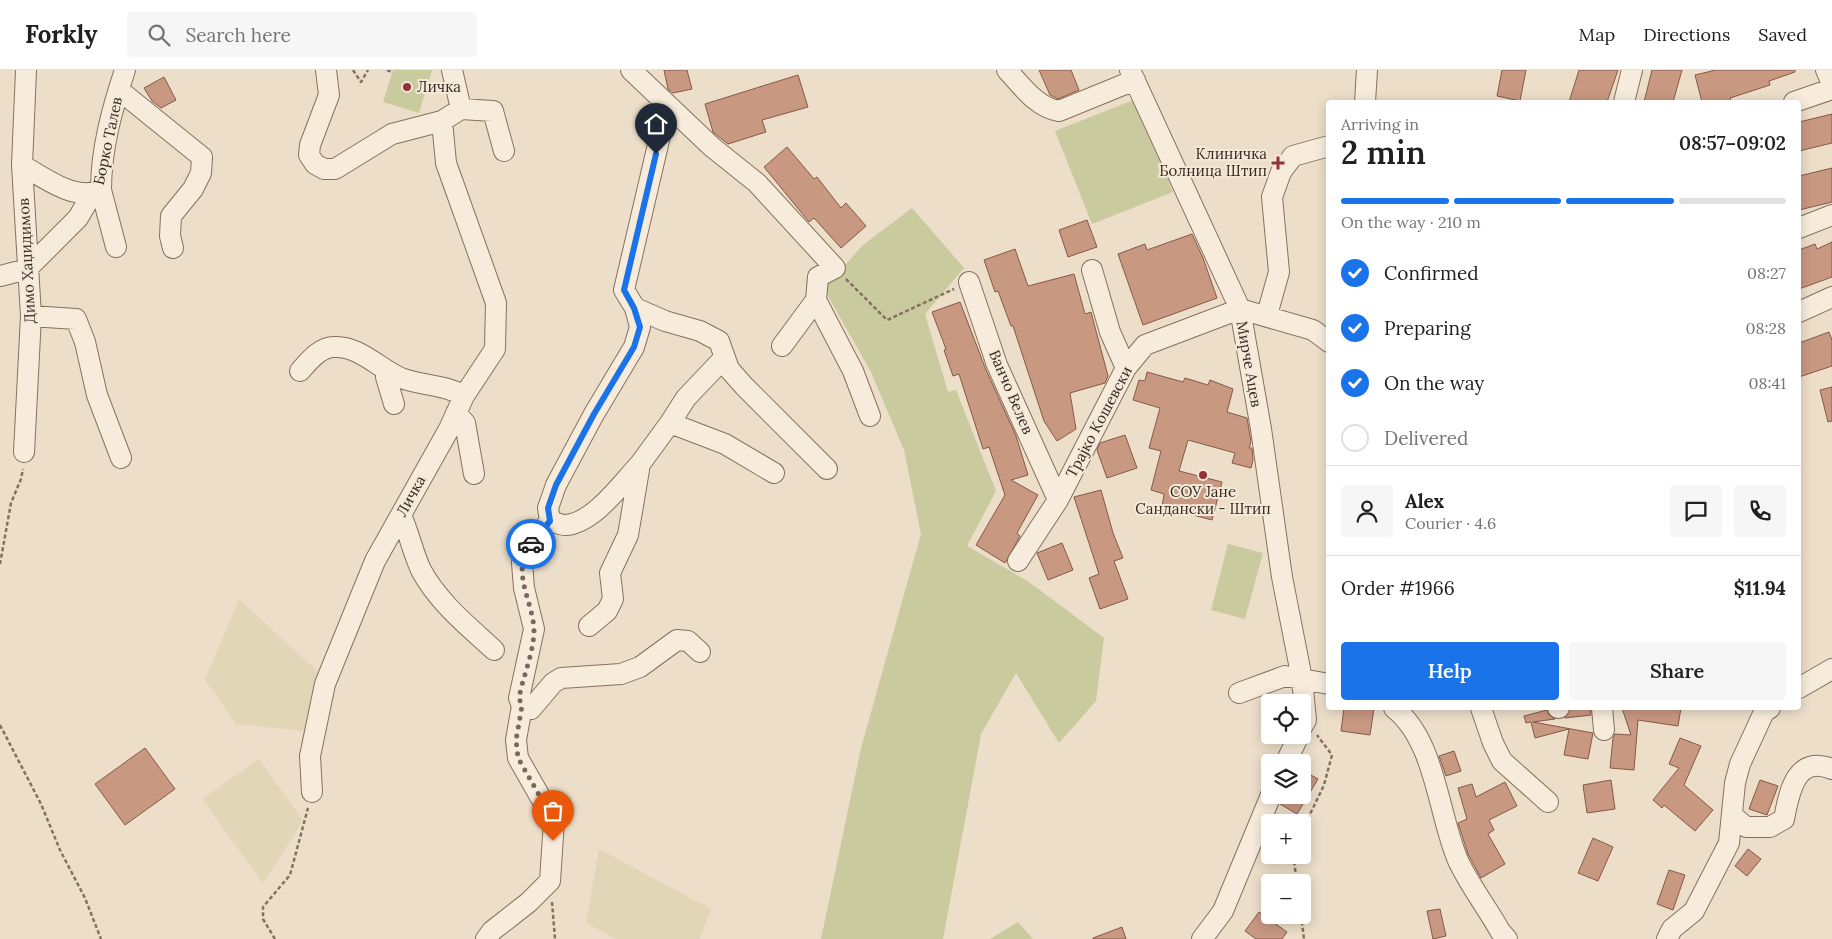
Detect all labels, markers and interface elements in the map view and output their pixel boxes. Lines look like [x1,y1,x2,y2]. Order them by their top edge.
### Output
search box [127,12,477,57]
text: Forkly [25,19,97,50]
icon: search [145,21,173,49]
text: Search here [185,23,291,47]
text: Map [1579,23,1615,46]
text: Directions [1643,23,1730,46]
text: Saved [1758,23,1807,46]
place label: Личка [417,77,461,96]
marker: Личка [401,81,413,93]
street label: Борко Талев [89,95,126,187]
pin [635,103,677,154]
icon: home [642,110,670,138]
text: Arriving in [1341,114,1419,134]
text: 08:57–09:02 [1679,131,1786,155]
text: 2 min [1341,132,1426,173]
place label: Клиничка Болница Штип [1159,144,1267,180]
marker: Клиничка Болница Штип [1271,156,1285,170]
street label: Димо Хаџидимов [14,198,39,324]
text: On the way · 210 m [1341,212,1481,232]
icon: check [1341,259,1369,287]
text: Confirmed [1384,261,1479,285]
text: 08:27 [1747,263,1786,283]
icon: check [1341,314,1369,342]
text: Preparing [1384,316,1471,340]
text: 08:28 [1745,318,1786,338]
street label: Мирче Ацев [1233,319,1266,409]
street label: Ванчо Велев [985,347,1038,437]
street label: Трајко Кошевски [1061,363,1136,481]
icon: check [1341,369,1369,397]
text: On the way [1384,371,1484,395]
text: 08:41 [1749,373,1786,393]
text: Delivered [1384,426,1468,450]
marker: СОУ Јане Сандански - Штип [1197,469,1209,481]
street label: Личка [392,472,430,520]
place label: СОУ Јане Сандански - Штип [1135,482,1271,518]
button: person [1341,485,1393,537]
button: chat [1670,485,1722,537]
button: phone [1734,485,1786,537]
text: Alex [1405,489,1444,513]
text: Courier · 4.6 [1405,513,1496,533]
courier [506,519,556,569]
icon: car [517,530,545,558]
text: Order #1966 [1341,576,1455,600]
text: $11.94 [1734,576,1786,600]
button: Help [1341,642,1559,700]
button: Share [1569,642,1786,700]
map controls [1261,694,1311,924]
button: locate [1261,694,1311,744]
button: layers [1261,754,1311,804]
pin [532,790,574,841]
icon: bag [539,797,567,825]
button: + [1261,814,1311,864]
button: − [1261,874,1311,924]

